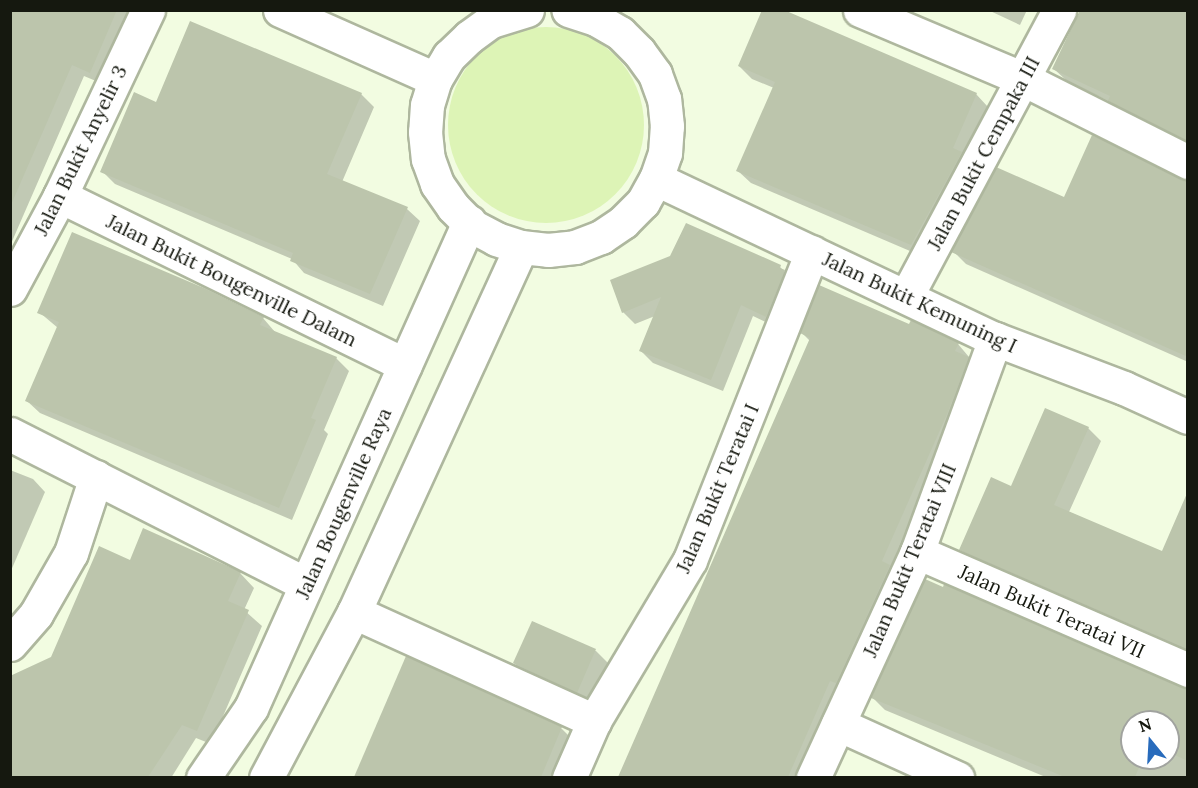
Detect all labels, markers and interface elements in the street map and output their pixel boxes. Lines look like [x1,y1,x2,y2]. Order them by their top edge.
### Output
street label: Jalan Bukit Cempaka III [922,52,1044,254]
street label: Jalan Bukit Anyelir 3 [28,61,132,239]
street label: Jalan Bukit Bougenville Dalam [103,209,361,351]
street label: Jalan Bukit Kemuning I [819,246,1021,358]
street label: Jalan Bukit Teratai I [670,400,764,576]
street label: Jalan Bougenville Raya [290,404,396,602]
street label: Jalan Bukit Teratai VIII [857,460,961,660]
street label: Jalan Bukit Teratai VII [955,559,1149,663]
north arrow [1120,710,1180,770]
text: N [1136,713,1154,736]

